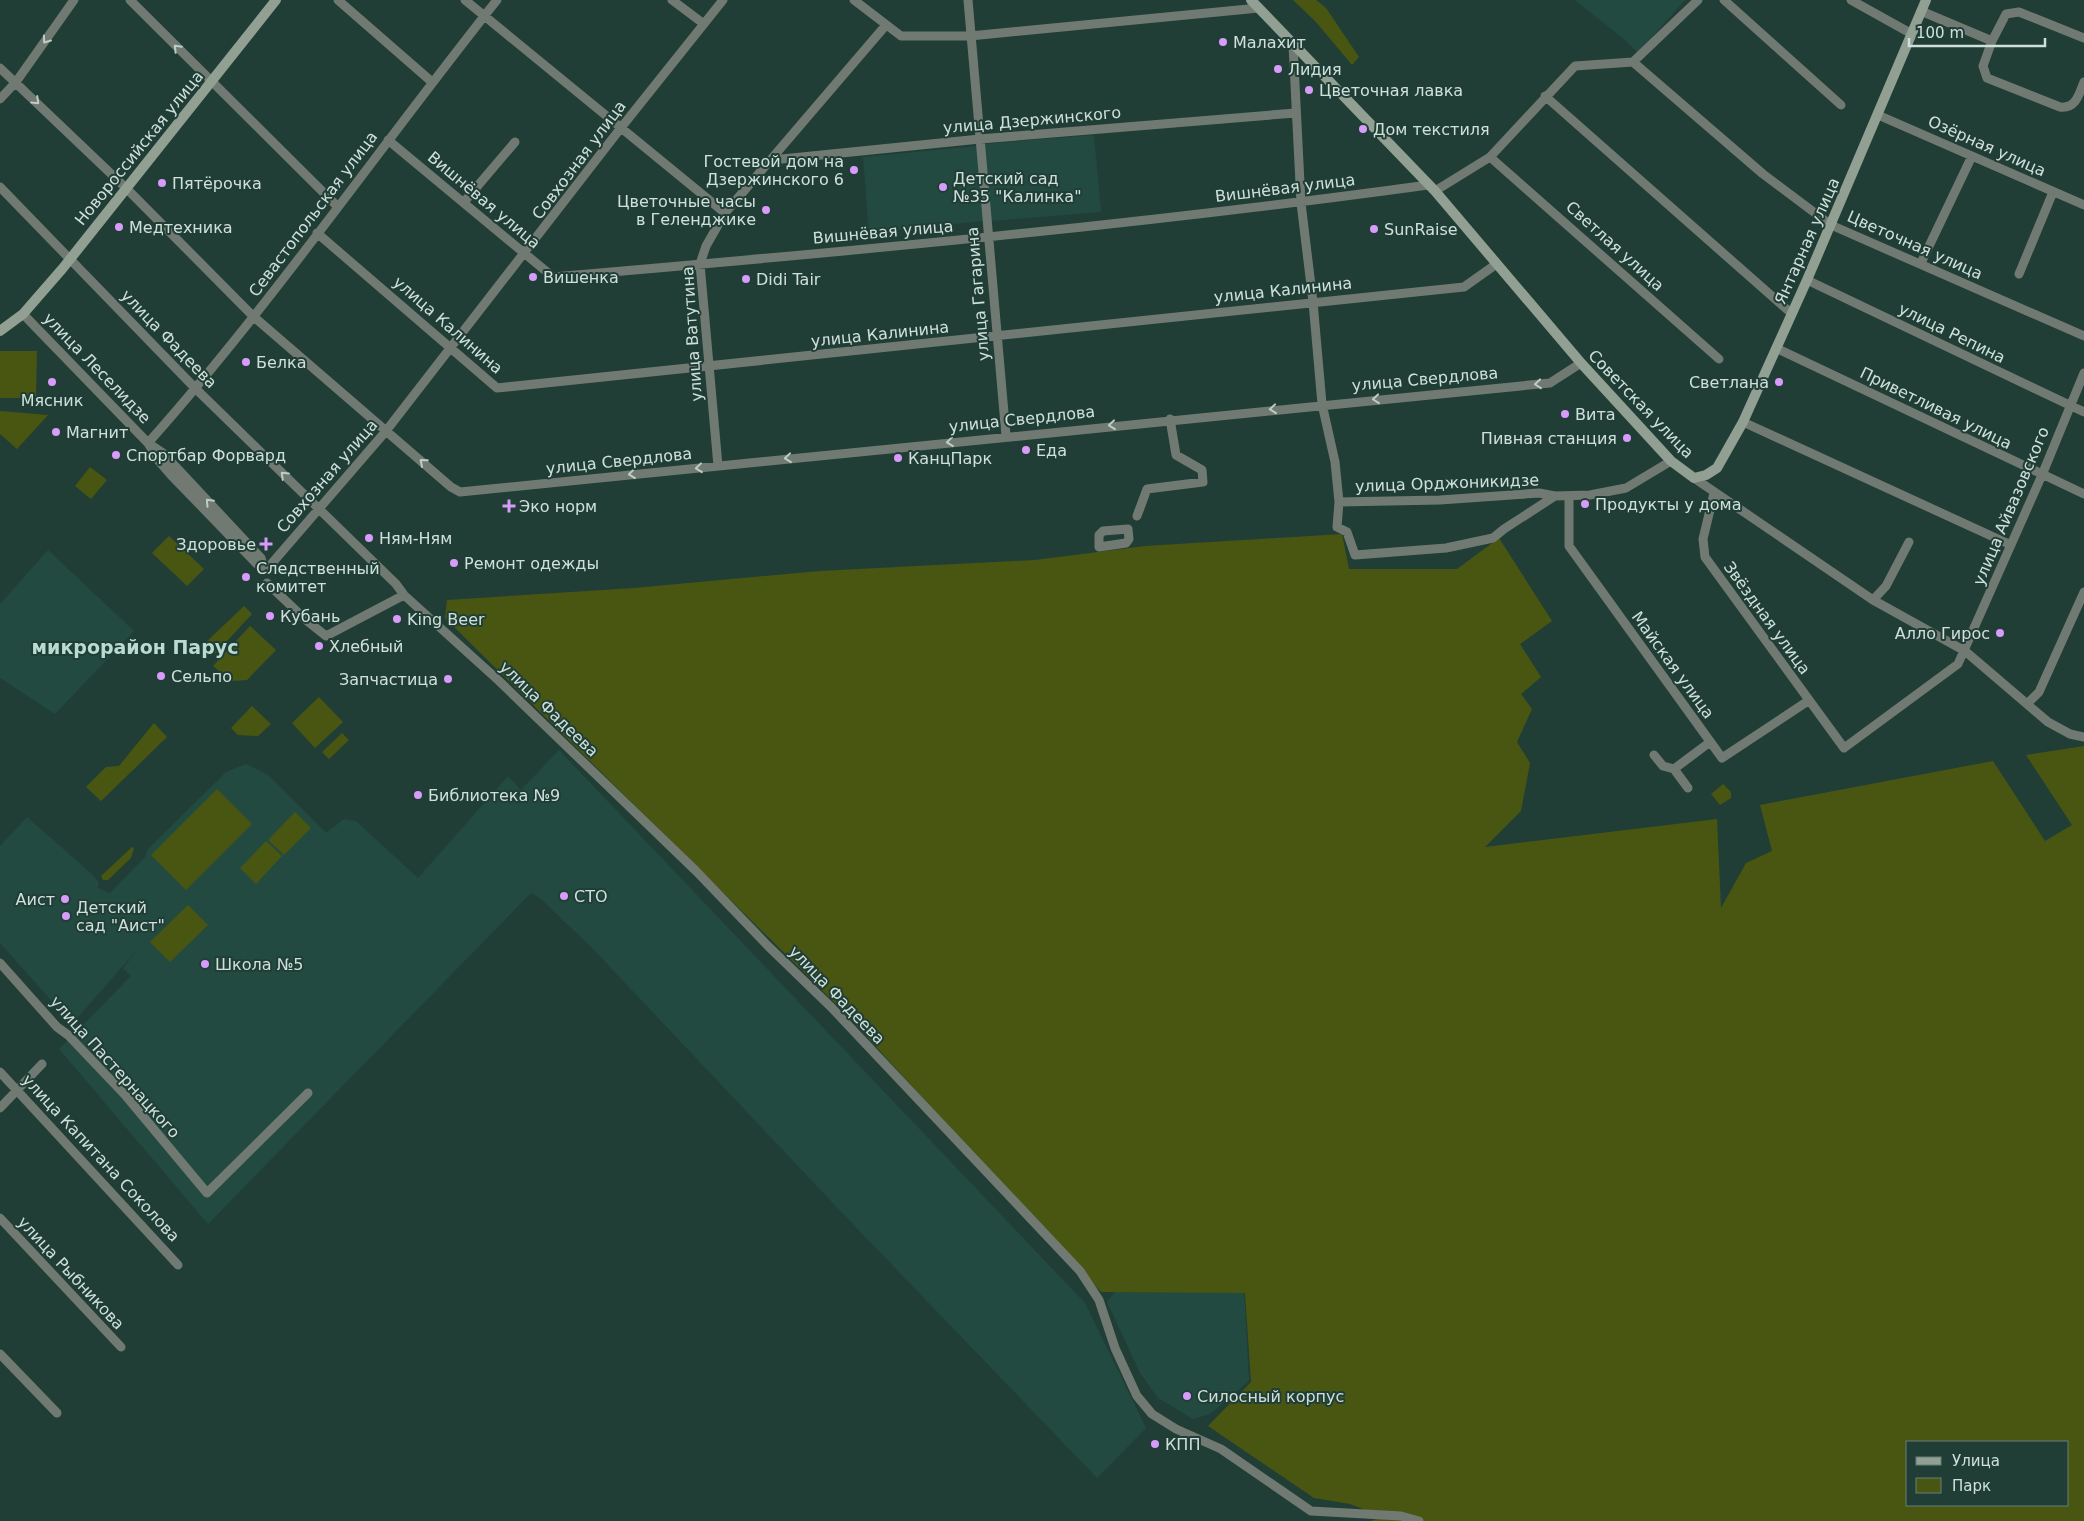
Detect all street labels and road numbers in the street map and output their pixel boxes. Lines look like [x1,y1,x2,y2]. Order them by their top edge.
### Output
street label: Новороссийская улица [71,67,207,229]
street label: Совхозная улица [528,97,630,223]
street label: улица Дзержинского [942,103,1122,137]
street label: Озёрная улица [1925,112,2049,180]
street label: Севастопольская улица [245,128,381,300]
street label: Вишнёвая улица [424,147,544,253]
street label: Вишнёвая улица [1214,170,1356,206]
street label: Янтарная улица [1771,175,1843,307]
street label: Светлая улица [1562,197,1668,295]
street label: Цветочная улица [1844,207,1986,283]
street label: Вишнёвая улица [812,216,954,248]
street label: улица Гагарина [963,226,993,362]
street label: улица Ватутина [678,266,706,402]
street label: улица Калинина [389,272,507,378]
street label: улица Калинина [1213,273,1353,307]
street label: улица Фадеева [117,286,221,392]
street label: улица Репина [1895,299,2009,367]
street label: улица Леселидзе [39,309,155,427]
street label: улица Калинина [810,317,950,351]
street label: Советская улица [1584,346,1698,462]
street label: улица Свердлова [1351,363,1499,395]
street label: Приветливая улица [1857,363,2015,453]
street label: улица Свердлова [948,402,1096,436]
street label: Совхозная улица [273,415,381,537]
street label: улица Айвазовского [1969,424,2053,588]
street label: улица Свердлова [545,444,693,478]
street label: улица Орджоникидзе [1355,470,1539,496]
street label: Звёздная улица [1720,558,1814,678]
street label: Майская улица [1628,608,1718,722]
street label: улица Фадеева [496,657,602,761]
street label: улица Фадеева [785,942,889,1048]
street label: улица Пастернацкого [46,992,184,1142]
street label: улица Капитана Соколова [18,1070,184,1246]
street label: улица Рыбникова [14,1213,128,1333]

